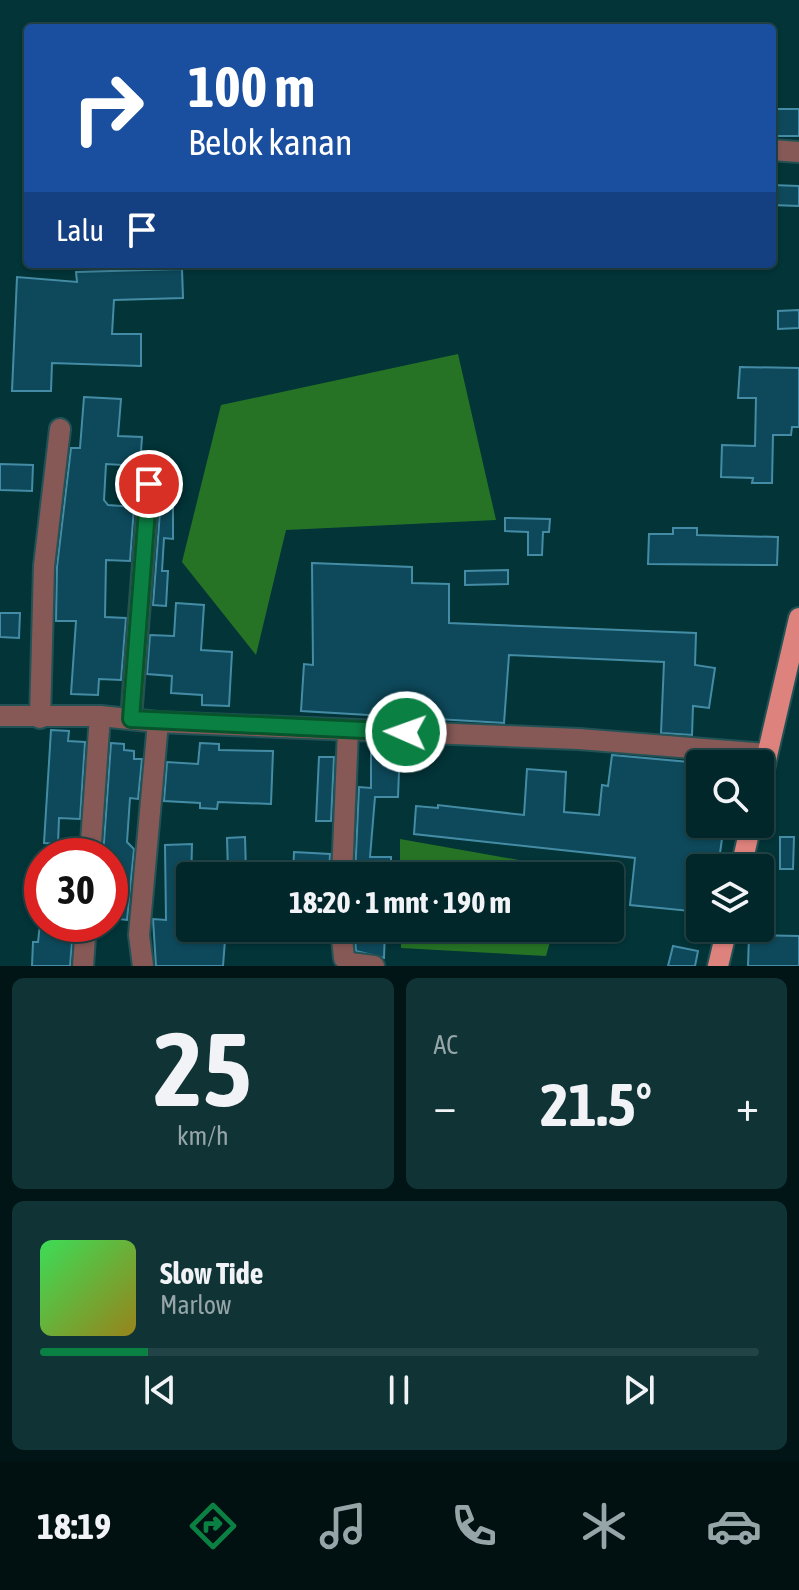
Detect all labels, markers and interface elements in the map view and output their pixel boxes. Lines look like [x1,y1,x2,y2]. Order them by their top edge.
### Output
text: 100 m [188,55,315,119]
icon: right [56,56,160,160]
text: Belok kanan [188,121,353,163]
icon: arrive [120,208,164,252]
text: Lalu [56,213,104,247]
pin [115,450,183,518]
icon: arrive [127,462,171,506]
position arrow [364,690,448,774]
map controls [686,750,774,942]
button: search [686,750,774,838]
speed limit sign: 30 [24,838,128,942]
button: layers [686,854,774,942]
text: 18:20 · 1 mnt · 190 m [289,885,511,919]
text: 25 [154,1009,252,1128]
text: AC [434,1030,458,1060]
text: 21.5° [540,1070,652,1139]
text: − [434,1080,456,1130]
text: + [736,1080,759,1130]
text: km/h [177,1121,229,1151]
text: Slow Tide [160,1256,263,1290]
text: Marlow [160,1290,231,1320]
icon: previous [138,1368,182,1412]
icon: pause [377,1368,421,1412]
icon: next [617,1368,661,1412]
icon: directions [185,1498,241,1554]
icon: music [315,1498,371,1554]
icon: phone [446,1498,502,1554]
icon: climate [576,1498,632,1554]
icon: car [706,1498,762,1554]
text: 18:19 [37,1505,111,1547]

